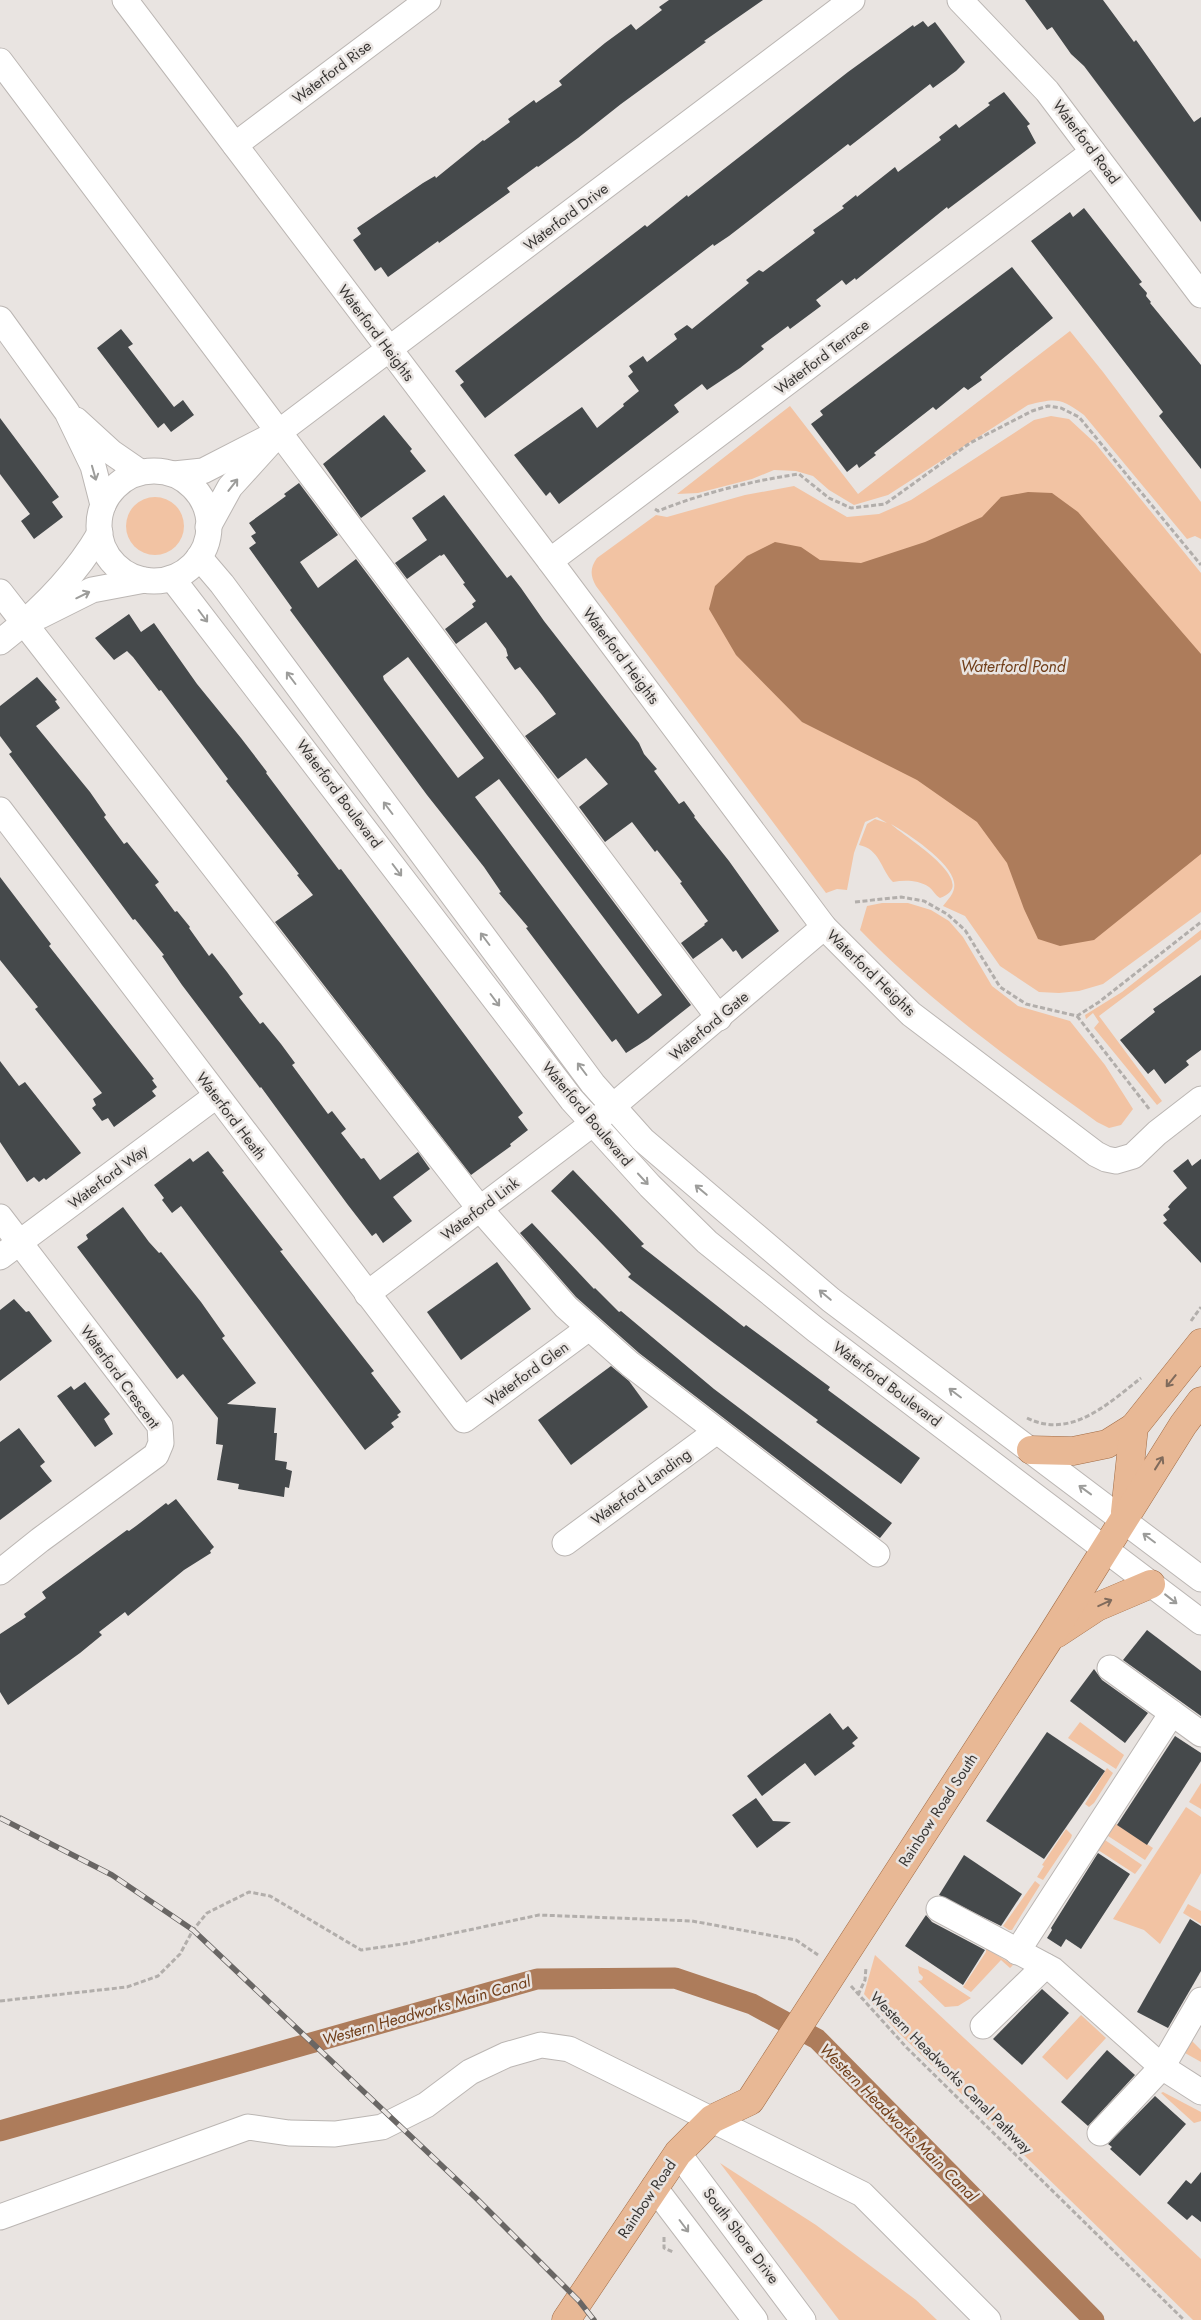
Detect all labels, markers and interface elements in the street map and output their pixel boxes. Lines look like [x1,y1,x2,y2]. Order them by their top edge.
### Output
street label: Waterford Rise [288,35,376,109]
street label: Waterford Road [1047,95,1125,189]
street label: Waterford Drive [519,178,613,256]
street label: Waterford Heights [332,280,420,386]
street label: Waterford Terrace [770,314,874,400]
one-way arrow [90,464,100,480]
one-way arrow [228,478,238,492]
one-way arrow [75,589,90,599]
street label: Waterford Heights [577,603,665,709]
one-way arrow [198,609,208,623]
water label: Waterford Pond [960,655,1067,678]
one-way arrow [286,671,297,685]
street label: Waterford Boulevard [291,735,387,853]
one-way arrow [383,801,393,815]
one-way arrow [392,863,402,877]
street label: Waterford Heights [822,925,920,1021]
one-way arrow [480,932,490,946]
street label: Waterford Gate [664,986,754,1066]
one-way arrow [490,993,501,1006]
street label: Waterford Boulevard [537,1057,637,1171]
one-way arrow [577,1062,587,1076]
street label: Waterford Heath [191,1068,271,1164]
street label: Waterford Way [64,1139,153,1214]
street label: Waterford Link [436,1172,524,1246]
one-way arrow [637,1172,649,1185]
one-way arrow [695,1184,708,1195]
one-way arrow [819,1289,832,1300]
street label: Waterford Crescent [75,1321,165,1434]
street label: Waterford Glen [481,1336,573,1412]
street label: Waterford Boulevard [828,1336,946,1432]
one-way arrow [1165,1374,1176,1387]
one-way arrow [949,1387,962,1398]
street label: Waterford Landing [587,1443,695,1531]
one-way arrow [1155,1456,1165,1470]
one-way arrow [1078,1485,1092,1495]
one-way arrow [1142,1533,1156,1543]
one-way arrow [1164,1594,1177,1605]
one-way arrow [1097,1598,1112,1608]
street label: Rainbow Road South [893,1749,983,1871]
water label: Western Headworks Main Canal [319,1969,534,2051]
street label: Western Headworks Canal Pathway [865,1987,1037,2159]
water label: Western Headworks Main Canal [814,2038,984,2208]
street label: Rainbow Road [612,2155,682,2243]
street label: South Shore Drive [698,2183,785,2289]
one-way arrow [678,2219,689,2232]

